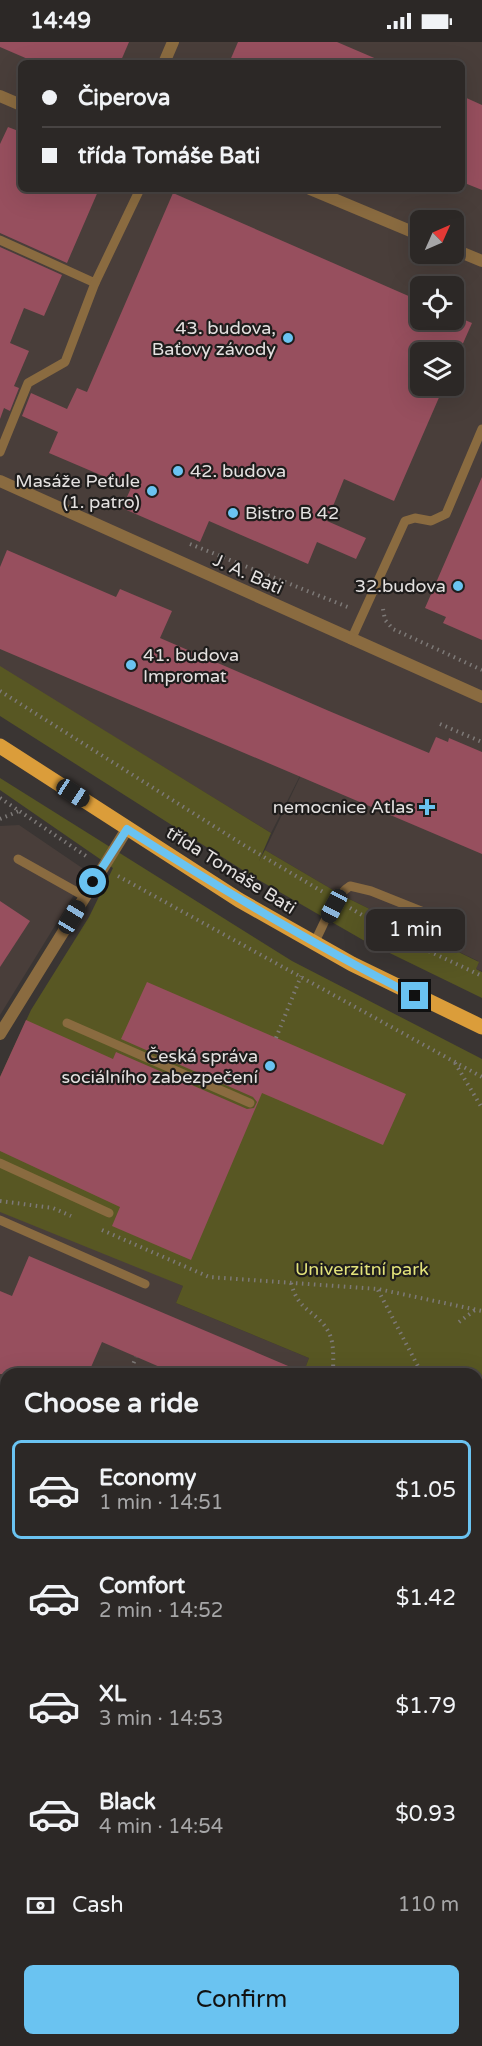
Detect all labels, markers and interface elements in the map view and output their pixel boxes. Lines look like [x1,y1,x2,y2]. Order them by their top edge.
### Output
text: 14:49 [30,8,91,34]
text: Čiperova [78,85,170,111]
text: třída Tomáše Bati [78,143,260,169]
north arrow [410,210,464,264]
map controls [410,210,464,396]
button: locate [410,276,464,330]
place label: 43. budova, Baťovy závody [152,317,276,360]
marker: 43. budova, Baťovy závody [281,331,295,345]
button: layers [410,342,464,396]
place label: 42. budova [190,460,286,482]
marker: 42. budova [171,464,185,478]
place label: Masáže Peťule (1. patro) [15,470,140,513]
marker: Masáže Peťule (1. patro) [145,484,159,498]
place label: Bistro B 42 [245,502,339,524]
marker: Bistro B 42 [226,506,240,520]
street label: J. A. Bati [210,549,286,599]
place label: 32.budova [355,575,446,597]
marker: 32.budova [451,579,465,593]
place label: 41. budova Impromat [143,644,239,687]
marker: 41. budova Impromat [124,658,138,672]
car [53,776,93,810]
place label: nemocnice Atlas [273,796,414,818]
marker: nemocnice Atlas [418,798,436,816]
street label: třída Tomáše Bati [162,821,300,919]
route start [79,868,106,895]
car [318,886,350,926]
car [55,897,89,937]
callout: 1 min [366,909,464,951]
text: 1 min [389,918,442,942]
route end [401,982,428,1009]
place label: Česká správa sociálního zabezpečení [61,1045,259,1088]
marker: Česká správa sociálního zabezpečení [263,1059,277,1073]
park label: Univerzitní park [295,1258,429,1280]
text: Choose a ride [24,1387,199,1420]
icon: car [27,1463,81,1517]
text: Economy [99,1465,196,1491]
text: $1.05 [395,1477,456,1503]
text: 1 min · 14:51 [99,1491,223,1515]
icon: car [27,1571,81,1625]
text: Comfort [99,1573,185,1599]
text: $1.42 [396,1585,456,1611]
text: 2 min · 14:52 [99,1599,223,1623]
icon: car [27,1679,81,1733]
text: XL [99,1681,126,1707]
text: $1.79 [395,1693,456,1719]
text: 3 min · 14:53 [99,1707,223,1731]
icon: car [27,1787,81,1841]
text: Black [99,1789,156,1815]
text: $0.93 [395,1801,456,1827]
text: 4 min · 14:54 [99,1815,223,1839]
icon: cash [24,1889,57,1922]
text: Cash [72,1892,124,1918]
text: 110 m [398,1893,459,1917]
button: Confirm [24,1965,459,2034]

